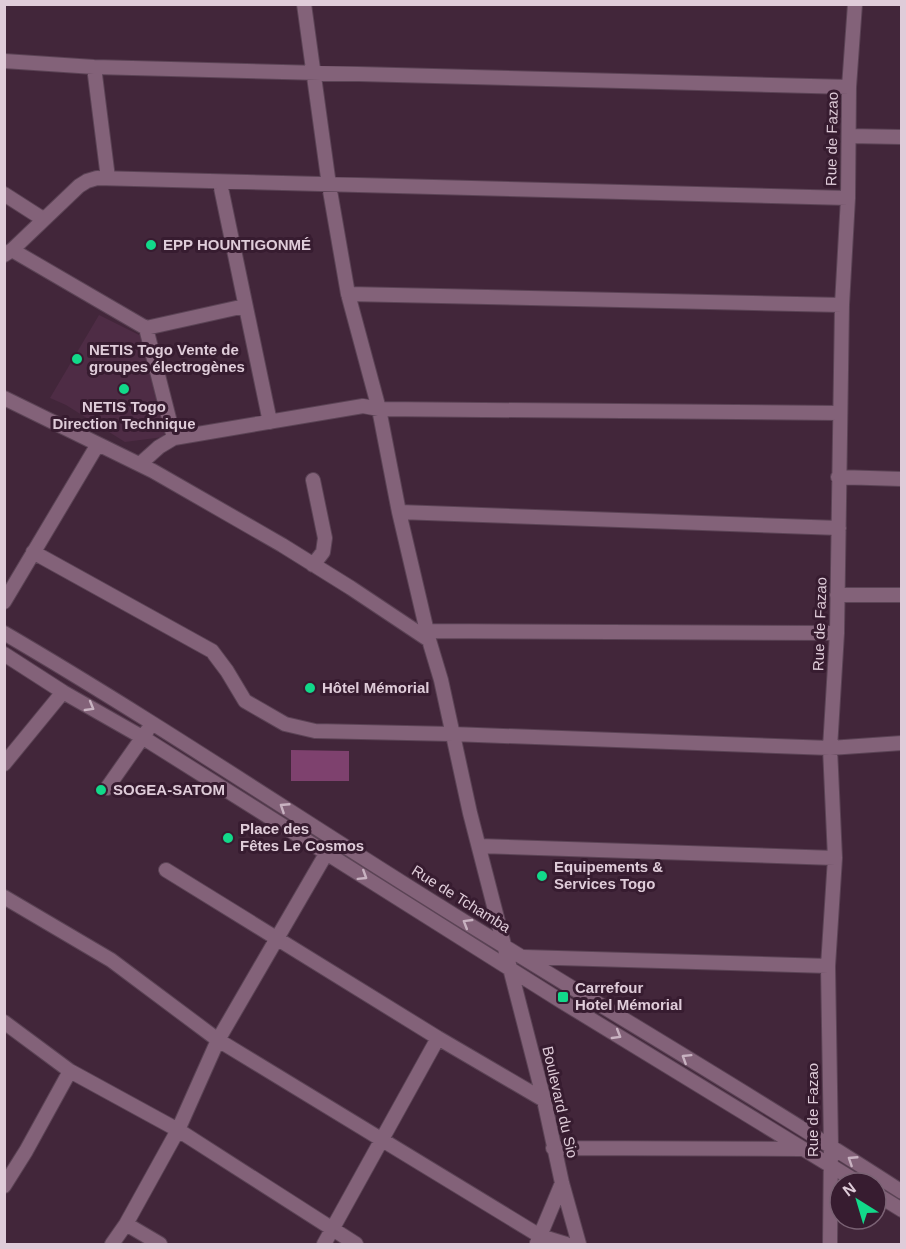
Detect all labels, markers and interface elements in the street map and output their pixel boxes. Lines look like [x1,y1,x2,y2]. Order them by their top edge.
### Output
street label: Rue de Fazao [822,92,841,186]
place label: EPP HOUNTIGONMÉ [163,236,311,253]
marker: EPP HOUNTIGONMÉ [144,238,158,252]
place label: NETIS Togo Vente de groupes électrogènes [89,341,245,375]
marker: NETIS Togo Vente de groupes électrogènes [70,352,84,366]
marker: NETIS Togo Direction Technique [117,382,131,396]
place label: NETIS Togo Direction Technique [52,398,196,432]
street label: Rue de Fazao [809,577,830,671]
place label: Hôtel Mémorial [322,679,430,696]
marker: Hôtel Mémorial [303,681,317,695]
one-way arrow [84,700,94,711]
place label: SOGEA-SATOM [113,781,225,798]
marker: SOGEA-SATOM [94,783,108,797]
one-way arrow [280,803,290,815]
place label: Place des Fêtes Le Cosmos [240,820,364,854]
marker: Place des Fêtes Le Cosmos [221,831,235,845]
place label: Equipements & Services Togo [554,858,663,892]
street label: Rue de Tchamba [409,861,514,936]
one-way arrow [357,868,367,880]
marker: Equipements & Services Togo [535,869,549,883]
one-way arrow [463,918,473,930]
place label: Carrefour Hotel Mémorial [575,979,683,1013]
marker: Carrefour Hotel Mémorial [556,990,570,1004]
one-way arrow [611,1028,621,1040]
street label: Boulevard du Sio [539,1044,582,1159]
one-way arrow [682,1054,692,1066]
street label: Rue de Fazao [804,1063,821,1157]
one-way arrow [848,1156,859,1167]
north arrow [828,1171,888,1231]
text: N [840,1179,859,1200]

